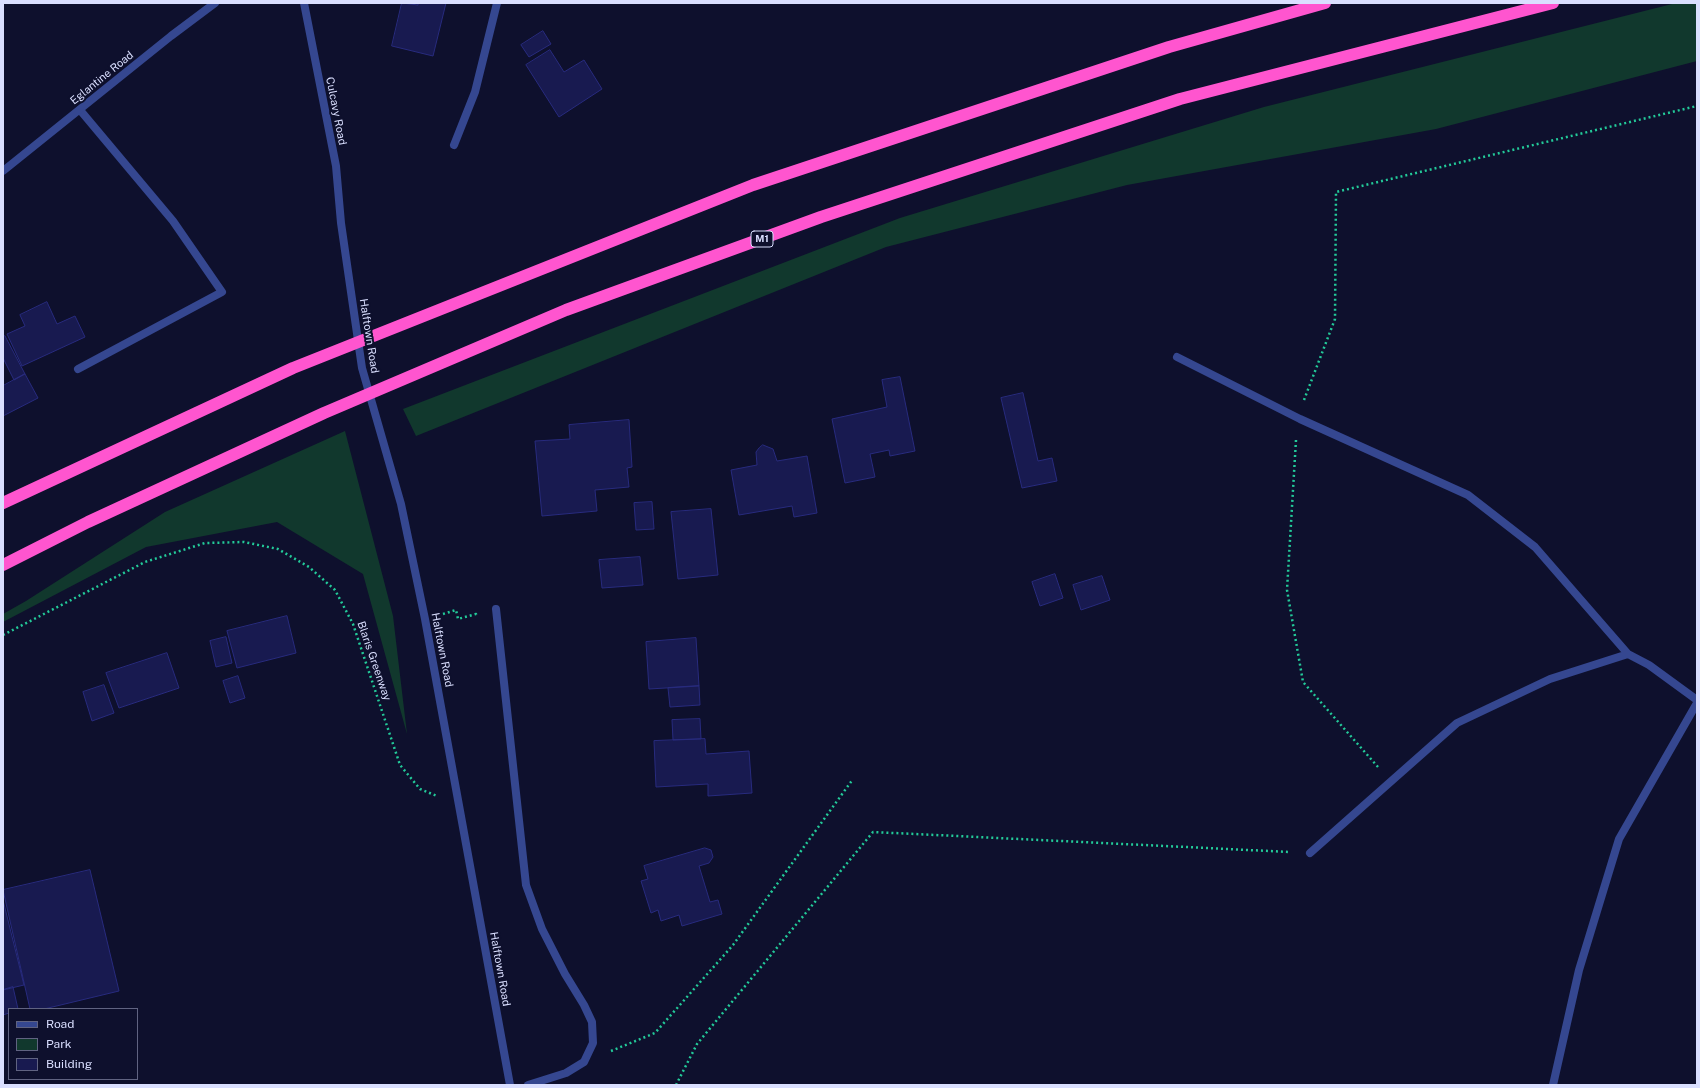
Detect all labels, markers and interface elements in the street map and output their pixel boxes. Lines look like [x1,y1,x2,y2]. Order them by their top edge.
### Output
street label: Eglantine Road [68,49,136,107]
street label: Culcavy Road [323,76,349,146]
road number: M1 [751,231,773,247]
street label: Halftown Road [357,298,381,374]
street label: Halftown Road [428,612,456,688]
street label: Blaris Greenway [354,620,394,702]
street label: Halftown Road [487,931,513,1007]
legend [8,1008,138,1080]
text: Road [46,1017,74,1031]
text: Park [46,1037,72,1051]
text: Building [46,1057,92,1071]

